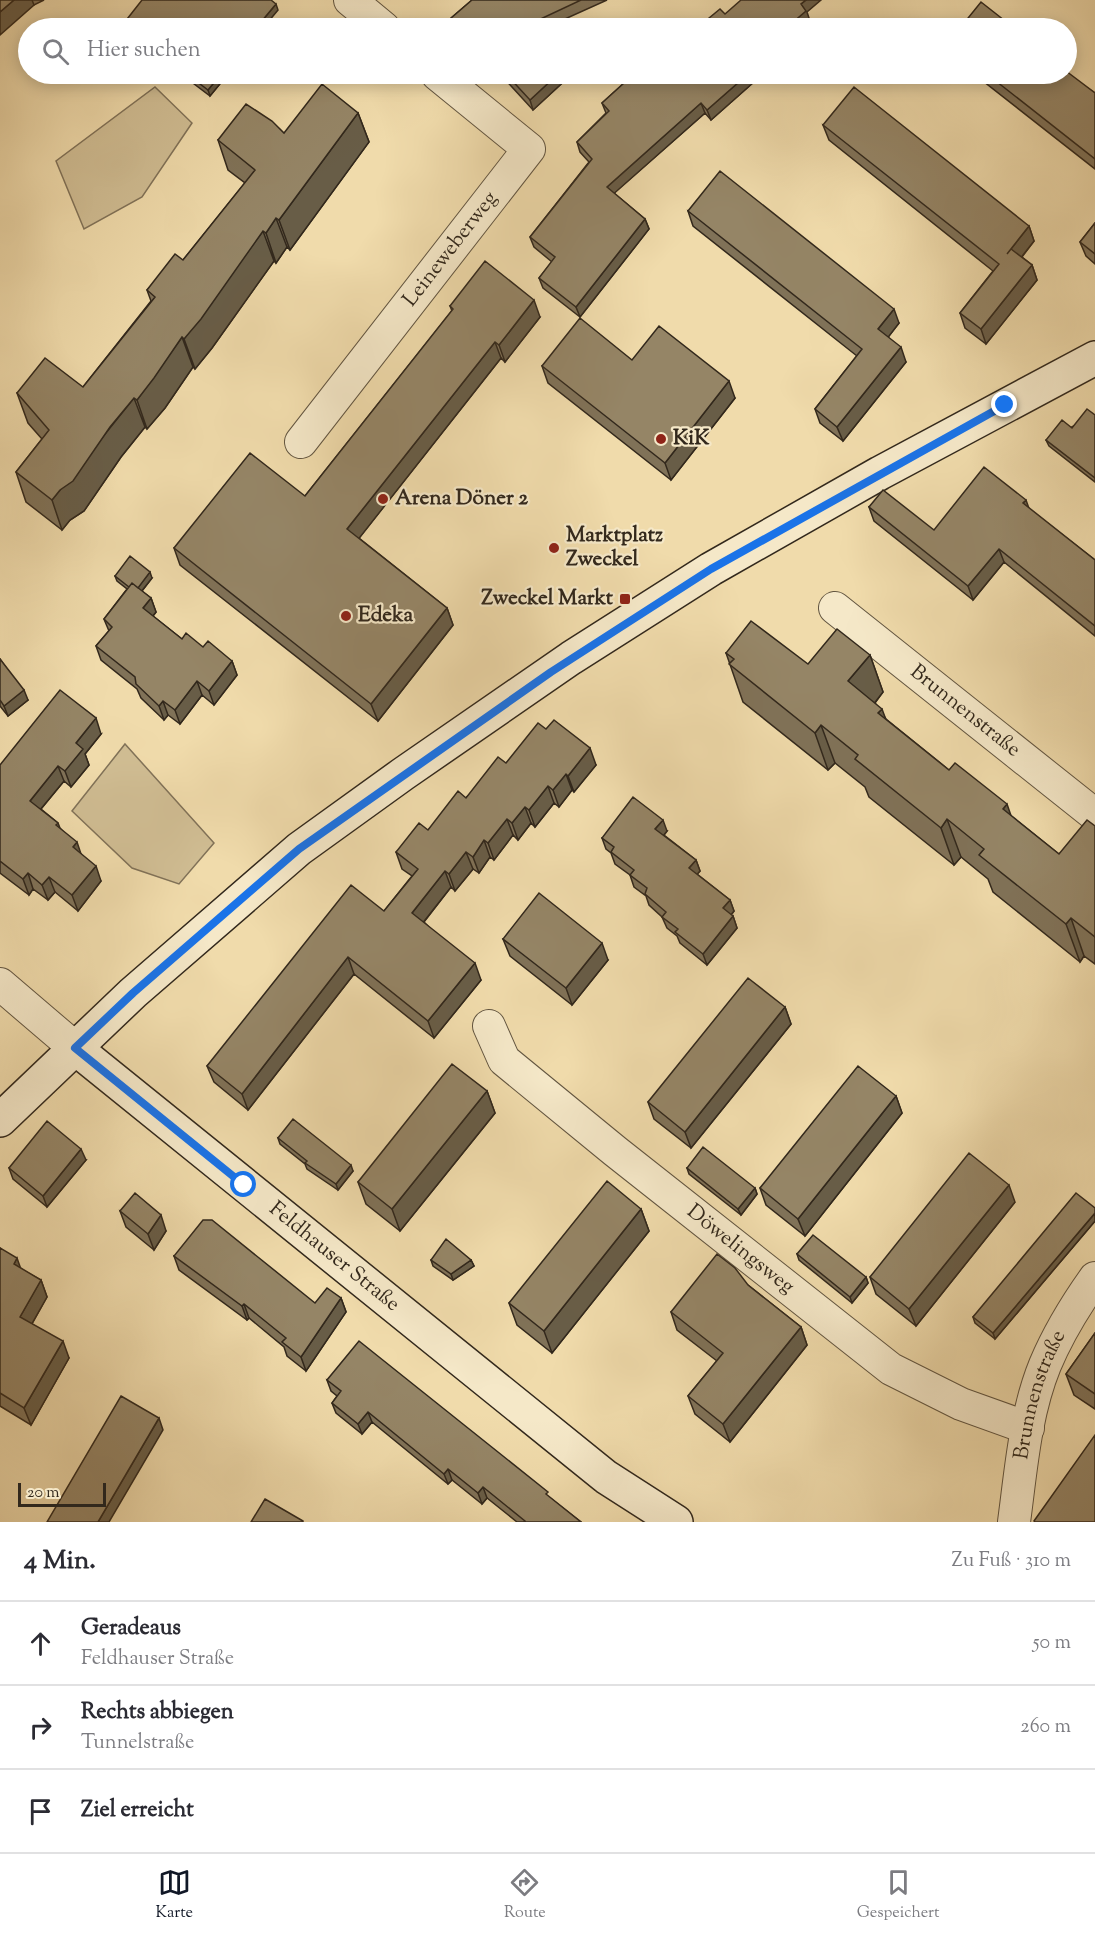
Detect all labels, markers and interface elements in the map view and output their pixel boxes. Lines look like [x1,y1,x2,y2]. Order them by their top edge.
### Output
search box [18,18,1077,84]
icon: search [39,35,72,68]
text: Hier suchen [87,35,201,67]
street label: Leineweberweg [396,185,505,314]
route end [991,391,1017,417]
place label: KiK [673,424,710,454]
marker: KiK [654,432,668,446]
place label: Arena Döner 2 [395,484,528,514]
marker: Arena Döner 2 [376,492,390,506]
place label: Marktplatz Zweckel [566,521,663,575]
marker: Marktplatz Zweckel [547,541,561,555]
place label: Zweckel Markt [481,584,614,614]
marker: Zweckel Markt [618,592,632,606]
place label: Edeka [358,601,413,631]
marker: Edeka [339,609,353,623]
street label: Brunnenstraße [903,658,1027,765]
route start [230,1171,256,1197]
street label: Feldhauser Straße [262,1195,406,1320]
street label: Döwelingsweg [680,1198,800,1302]
street label: Brunnenstraße [1007,1325,1074,1462]
scale bar [18,1480,106,1508]
text: 20 m [27,1482,60,1505]
text: 4 Min. [24,1543,96,1580]
text: Zu Fuß · 310 m [952,1547,1071,1576]
text: Geradeaus [81,1613,181,1645]
icon: ahead [24,1627,57,1660]
text: 50 m [1033,1629,1071,1658]
text: Feldhauser Straße [81,1645,234,1674]
text: Rechts abbiegen [81,1697,234,1729]
icon: right [24,1711,57,1744]
text: 260 m [1020,1713,1071,1742]
text: Tunnelstraße [81,1729,194,1758]
icon: arrive [24,1795,57,1828]
text: Ziel erreicht [81,1795,194,1827]
tab: Karte [155,1866,193,1925]
tab: Route [504,1866,546,1925]
tab: Gespeichert [857,1866,940,1925]

